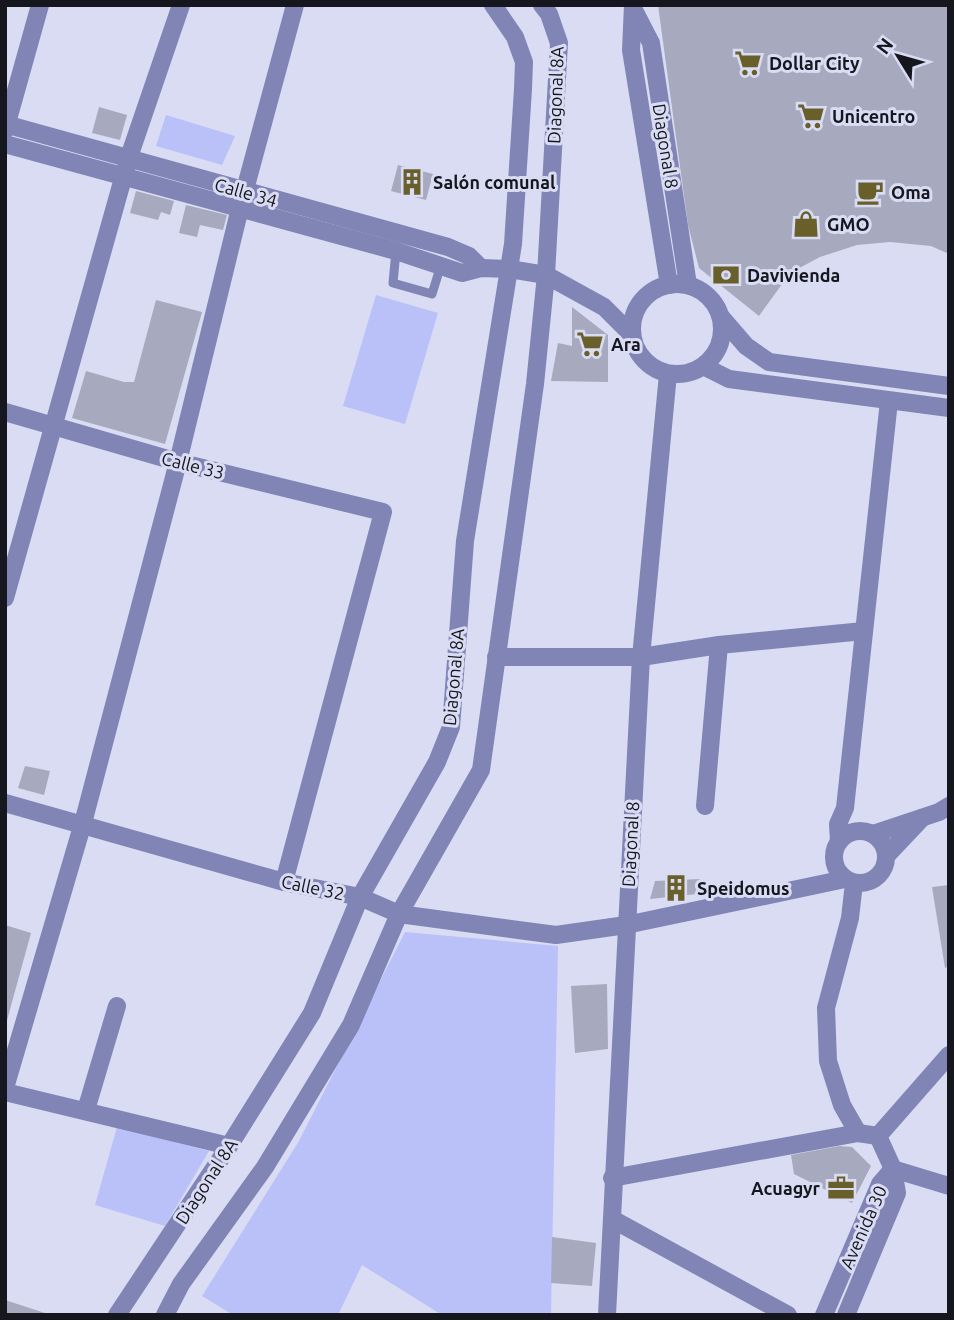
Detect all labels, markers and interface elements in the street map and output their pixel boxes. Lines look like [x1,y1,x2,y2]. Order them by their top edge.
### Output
north arrow [863,21,933,91]
text: N [871,33,897,58]
street label: Diagonal 8A [543,46,567,144]
supermarket icon: Dollar City [733,48,763,78]
place label: Dollar City [769,53,860,73]
supermarket icon: Unicentro [796,101,826,131]
street label: Diagonal 8 [649,102,683,190]
place label: Unicentro [832,106,915,126]
building icon: Salón comunal [397,167,427,197]
place label: Salón comunal [433,172,556,192]
street label: Calle 34 [212,174,280,210]
cafe icon: Oma [855,177,885,207]
place label: Oma [891,182,930,202]
shop icon: GMO [791,209,821,239]
place label: GMO [827,214,870,234]
bank icon: Davivienda [711,260,741,290]
place label: Davivienda [747,265,840,285]
supermarket icon: Ara [575,329,605,359]
place label: Ara [611,334,641,354]
street label: Calle 33 [159,448,227,482]
street label: Diagonal 8A [439,627,467,726]
street label: Diagonal 8 [618,801,642,887]
street label: Calle 32 [280,871,346,903]
building icon: Speidomus [661,873,691,903]
place label: Speidomus [697,878,790,898]
street label: Diagonal 8A [171,1134,241,1227]
office icon: Acuagyr [826,1173,856,1203]
place label: Acuagyr [751,1178,821,1198]
street label: Avenida 30 [836,1182,890,1272]

